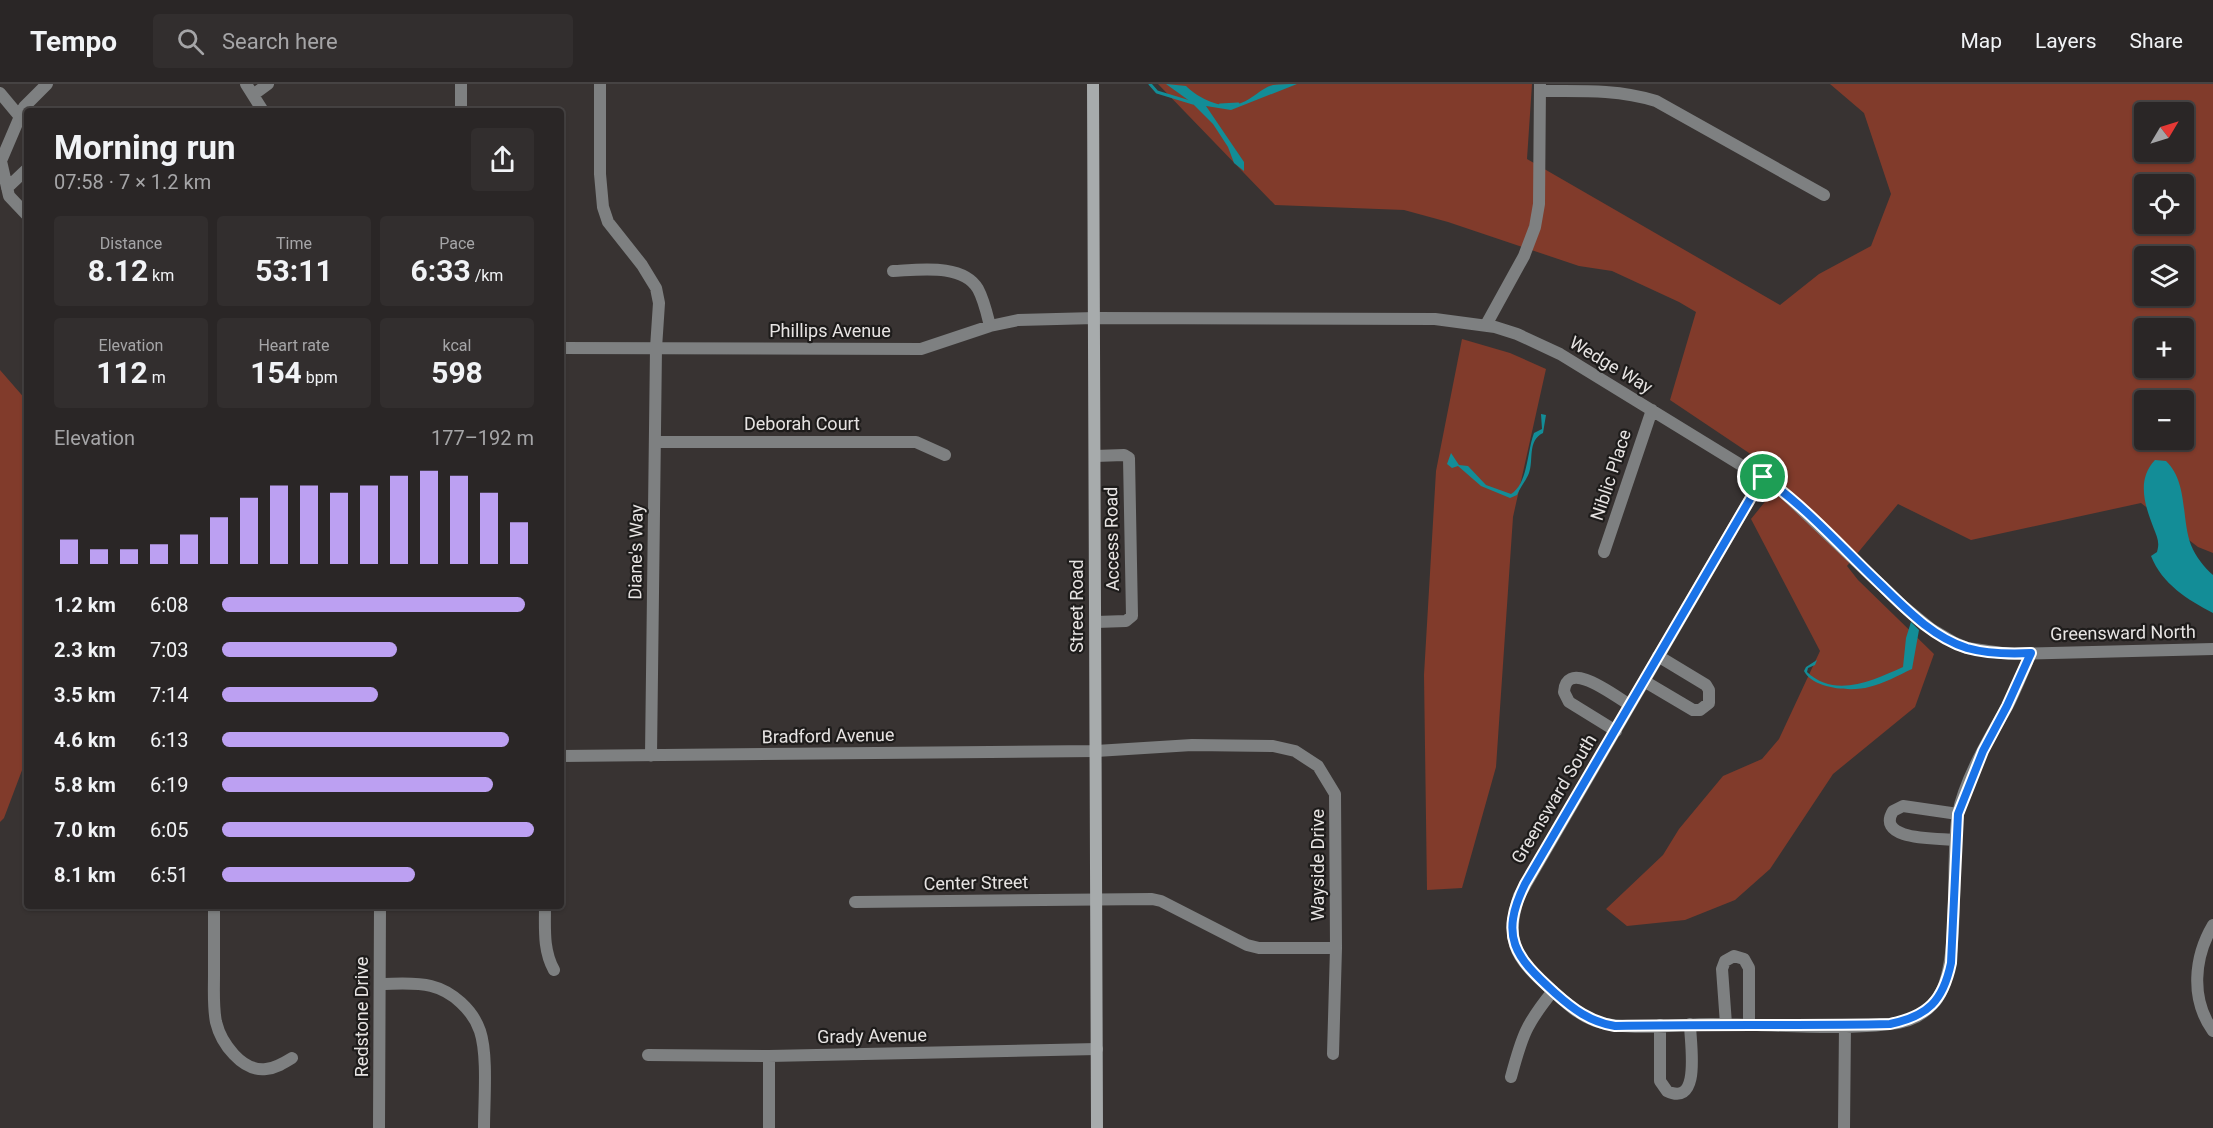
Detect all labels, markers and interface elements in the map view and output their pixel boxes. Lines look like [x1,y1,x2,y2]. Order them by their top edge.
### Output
search box [153,14,573,68]
text: Tempo [30,25,117,58]
icon: search [174,25,207,58]
text: Search here [222,29,338,54]
text: Map [1960,29,2002,53]
text: Layers [2035,29,2096,53]
text: Share [2129,29,2183,53]
north arrow [2134,102,2194,162]
map controls [2134,102,2194,450]
text: Morning run [54,128,235,167]
button: share [471,128,534,191]
text: 07:58 · 7 × 1.2 km [54,170,211,194]
button: locate [2134,174,2194,234]
text: Distance [100,234,162,253]
text: Time [276,234,312,253]
text: Pace [439,234,475,253]
button: layers [2134,246,2194,306]
text: 8.12 [88,253,148,288]
text: 53:11 [255,253,333,288]
text: 6:33 [411,253,471,288]
text: km [148,266,174,285]
text: /km [471,266,503,285]
button: + [2134,318,2194,378]
street label: Phillips Avenue [769,320,891,341]
street label: Wedge Way [1566,332,1657,398]
text: Elevation [99,336,163,355]
text: Heart rate [258,336,330,355]
text: kcal [443,336,471,355]
text: 112 [96,355,148,390]
text: 154 [250,355,302,390]
text: 598 [431,355,483,390]
text: m [148,368,166,387]
text: bpm [302,368,338,387]
button: − [2134,390,2194,450]
street label: Deborah Court [744,413,860,434]
text: Elevation [54,426,135,450]
text: 177–192 m [431,426,534,450]
street label: Niblic Place [1586,427,1635,523]
pin [1737,451,1788,502]
icon: arrive [1746,460,1779,493]
street label: Access Road [1100,487,1123,591]
street label: Diane's Way [624,504,647,600]
street label: Street Road [1066,559,1087,653]
text: 1.2 km [54,593,116,617]
text: 6:08 [150,593,189,617]
street label: Greensward North [2050,621,2196,644]
text: 2.3 km [54,638,116,662]
text: 7:03 [150,638,189,662]
text: 3.5 km [54,683,116,707]
text: 7:14 [150,683,189,707]
street label: Bradford Avenue [761,724,895,747]
text: 4.6 km [54,728,116,752]
text: 6:13 [150,728,189,752]
street label: Greensward South [1507,730,1600,867]
text: 5.8 km [54,773,116,797]
text: 6:19 [150,773,189,797]
street label: Wayside Drive [1307,809,1328,921]
text: 7.0 km [54,818,116,842]
text: 6:05 [150,818,189,842]
text: 8.1 km [54,863,116,887]
text: 6:51 [150,863,189,887]
street label: Center Street [923,871,1029,894]
street label: Redstone Drive [351,957,372,1077]
street label: Grady Avenue [817,1024,927,1047]

